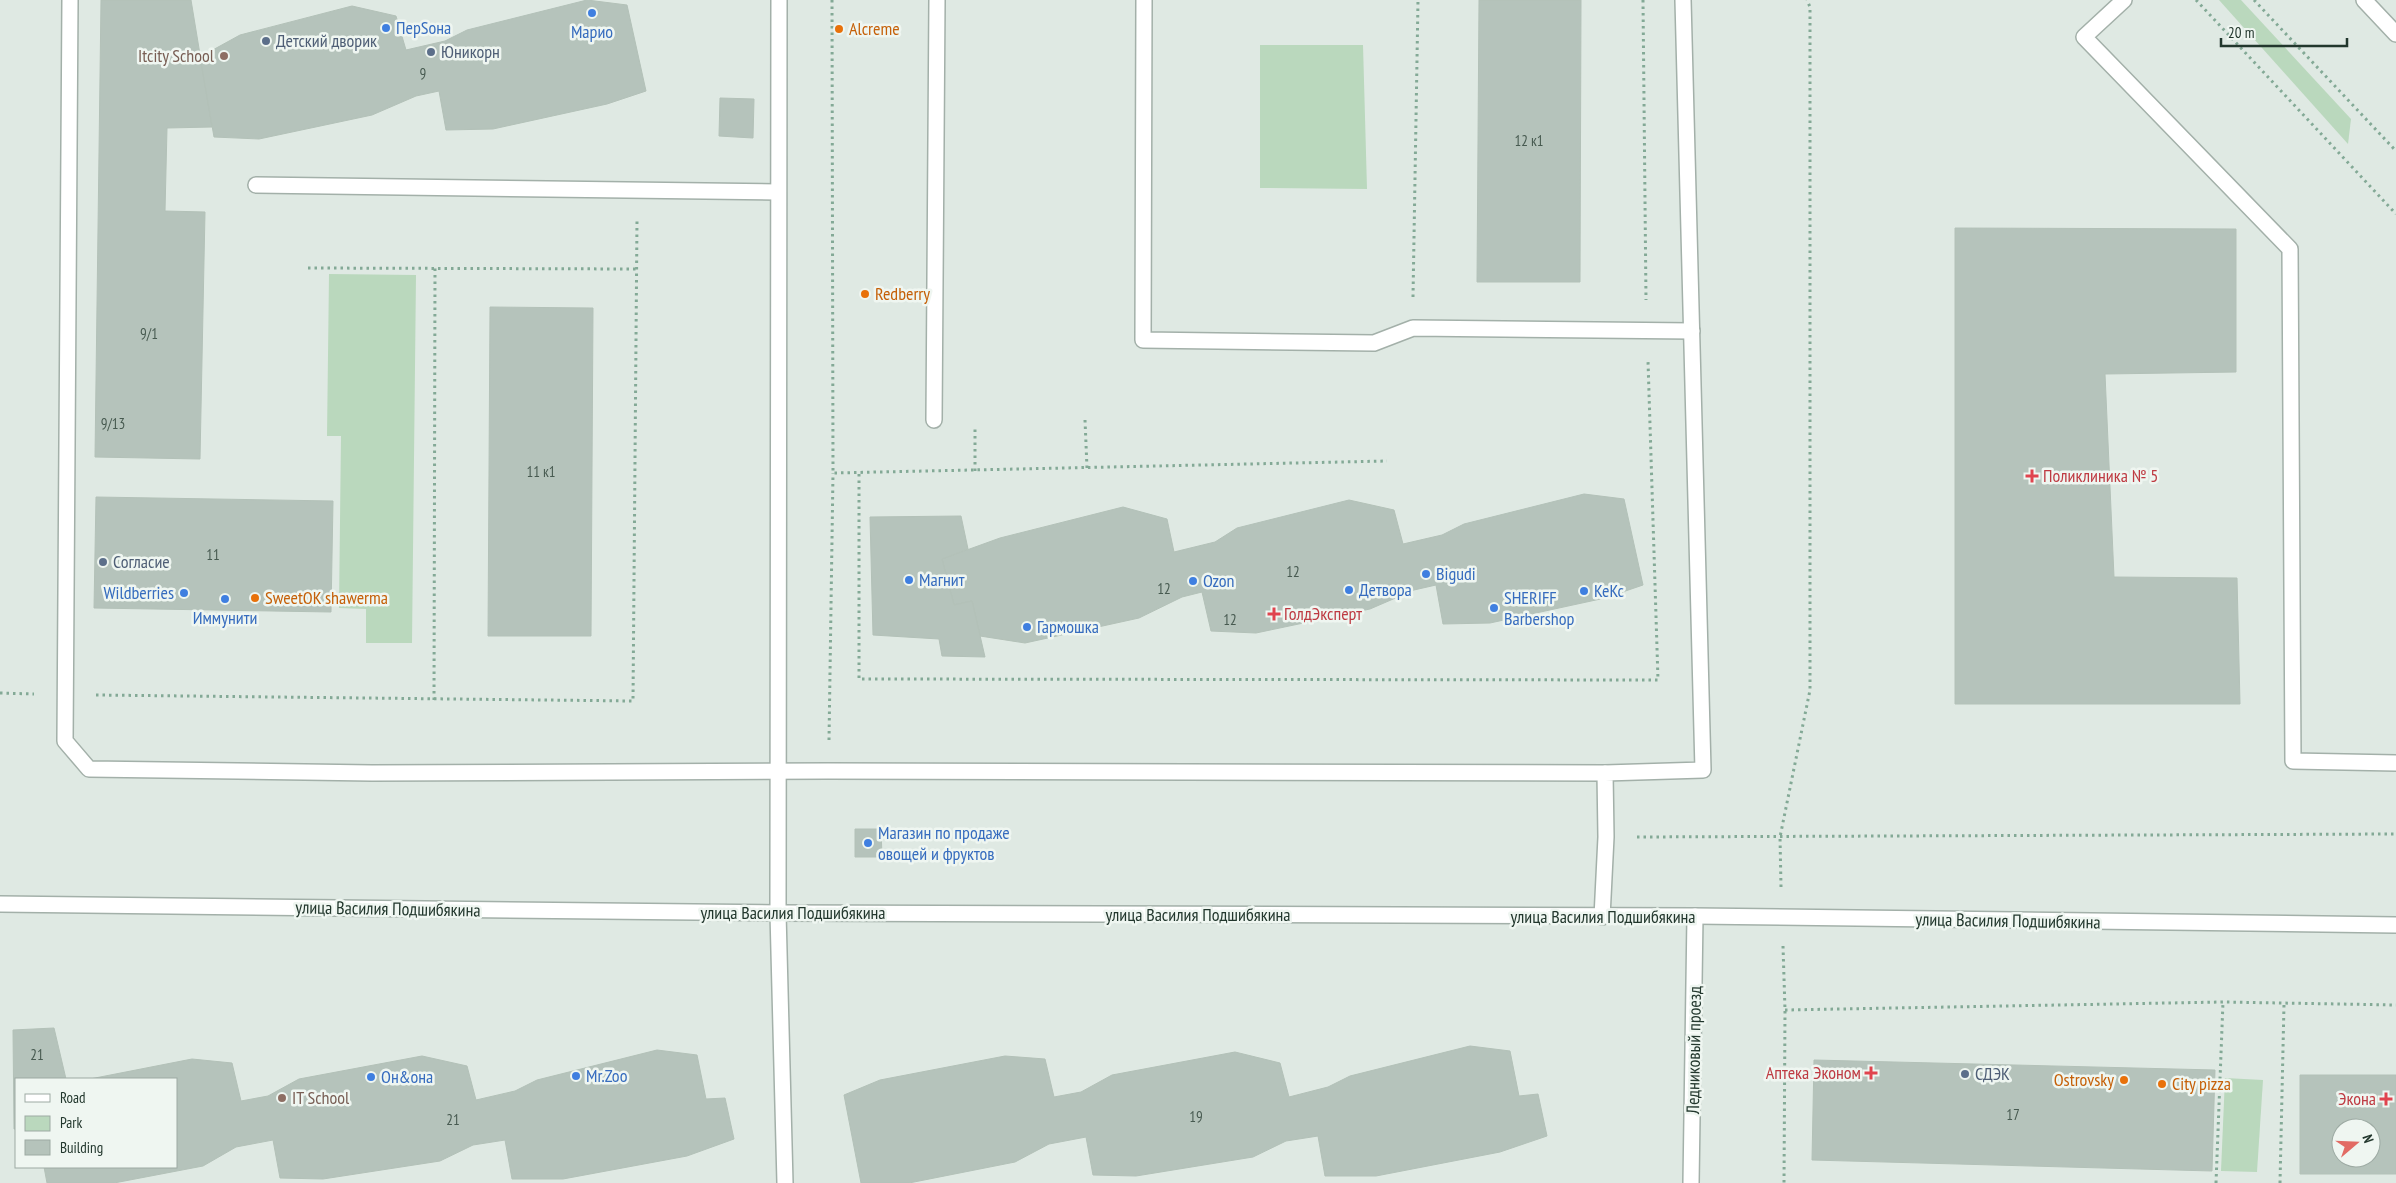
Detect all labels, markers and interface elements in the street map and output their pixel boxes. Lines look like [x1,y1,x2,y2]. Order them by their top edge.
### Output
marker: Марио [586,7,598,19]
scale bar [2221,15,2347,47]
place label: ПерSoна [396,16,451,39]
place label: Alcreme [849,17,900,40]
place label: Марио [571,20,613,43]
marker: ПерSoна [380,22,392,34]
marker: Alcreme [833,23,845,35]
text: 20 m [2228,23,2254,42]
place label: Детский дворик [276,29,377,52]
marker: Детский дворик [260,35,272,47]
place label: Юникорн [441,40,500,63]
place label: Itcity School [138,44,215,67]
marker: Юникорн [425,46,437,58]
marker: Itcity School [218,50,230,62]
house number: 9 [420,64,426,83]
house number: 12 к1 [1514,131,1544,150]
place label: Redberry [875,282,930,305]
marker: Redberry [859,288,871,300]
house number: 9/1 [140,324,158,343]
house number: 9/13 [101,414,125,433]
house number: 11 к1 [526,462,556,481]
place label: Поликлиника № 5 [2043,464,2158,487]
marker: Поликлиника № 5 [2025,469,2039,483]
house number: 11 [206,545,220,564]
place label: Согласие [113,550,170,573]
marker: Согласие [97,556,109,568]
house number: 12 [1286,562,1300,581]
place label: Bigudi [1436,562,1476,585]
place label: Магнит [919,568,965,591]
marker: Bigudi [1420,568,1432,580]
place label: Ozon [1203,569,1235,592]
marker: Магнит [903,574,915,586]
marker: Ozon [1187,575,1199,587]
place label: Детвора [1359,578,1412,601]
house number: 12 [1157,579,1171,598]
place label: КеКс [1594,579,1624,602]
place label: Wildberries [103,581,174,604]
marker: Детвора [1343,584,1355,596]
marker: КеКс [1578,585,1590,597]
place label: SweetOK shawerma [265,586,388,609]
place label: SHERIFF Barbershop [1504,586,1575,630]
marker: Wildberries [178,587,190,599]
marker: SweetOK shawerma [249,592,261,604]
marker: Иммунити [219,593,231,605]
place label: ГолдЭксперт [1284,602,1362,625]
marker: SHERIFF Barbershop [1488,602,1500,614]
place label: Иммунити [193,606,257,629]
marker: ГолдЭксперт [1268,608,1280,620]
house number: 12 [1223,610,1237,629]
place label: Гармошка [1037,615,1099,638]
marker: Гармошка [1021,621,1033,633]
place label: Магазин по продаже овощей и фруктов [878,821,1010,865]
marker: Магазин по продаже овощей и фруктов [862,837,874,849]
street label: улица Василия Подшибякина [295,895,481,922]
street label: улица Василия Подшибякина [700,901,886,924]
street label: улица Василия Подшибякина [1105,903,1291,926]
street label: улица Василия Подшибякина [1510,905,1696,928]
street label: улица Василия Подшибякина [1915,907,2101,934]
street label: Ледниковый проезд [1681,986,1706,1115]
house number: 21 [30,1045,44,1064]
place label: Аптека Эконом [1766,1061,1861,1084]
place label: СДЭК [1975,1062,2010,1085]
place label: Mr.Zoo [586,1064,628,1087]
place label: Он&она [381,1065,433,1088]
marker: Аптека Эконом [1865,1067,1877,1079]
marker: СДЭК [1959,1068,1971,1080]
place label: Ostrovsky [2054,1068,2114,1091]
marker: Mr.Zoo [570,1070,582,1082]
marker: Он&она [365,1071,377,1083]
place label: City pizza [2172,1072,2231,1095]
marker: Ostrovsky [2118,1074,2130,1086]
legend [15,1078,178,1168]
marker: City pizza [2156,1078,2168,1090]
place label: IT School [292,1086,350,1109]
place label: Экона [2338,1087,2376,1110]
text: Road [60,1088,86,1107]
marker: IT School [276,1092,288,1104]
marker: Экона [2380,1093,2392,1105]
house number: 17 [2006,1105,2020,1124]
house number: 19 [1189,1107,1203,1126]
house number: 21 [446,1110,460,1129]
text: Park [60,1113,82,1132]
north arrow [2331,1118,2381,1168]
text: N [2359,1132,2378,1145]
text: Building [60,1138,103,1157]

